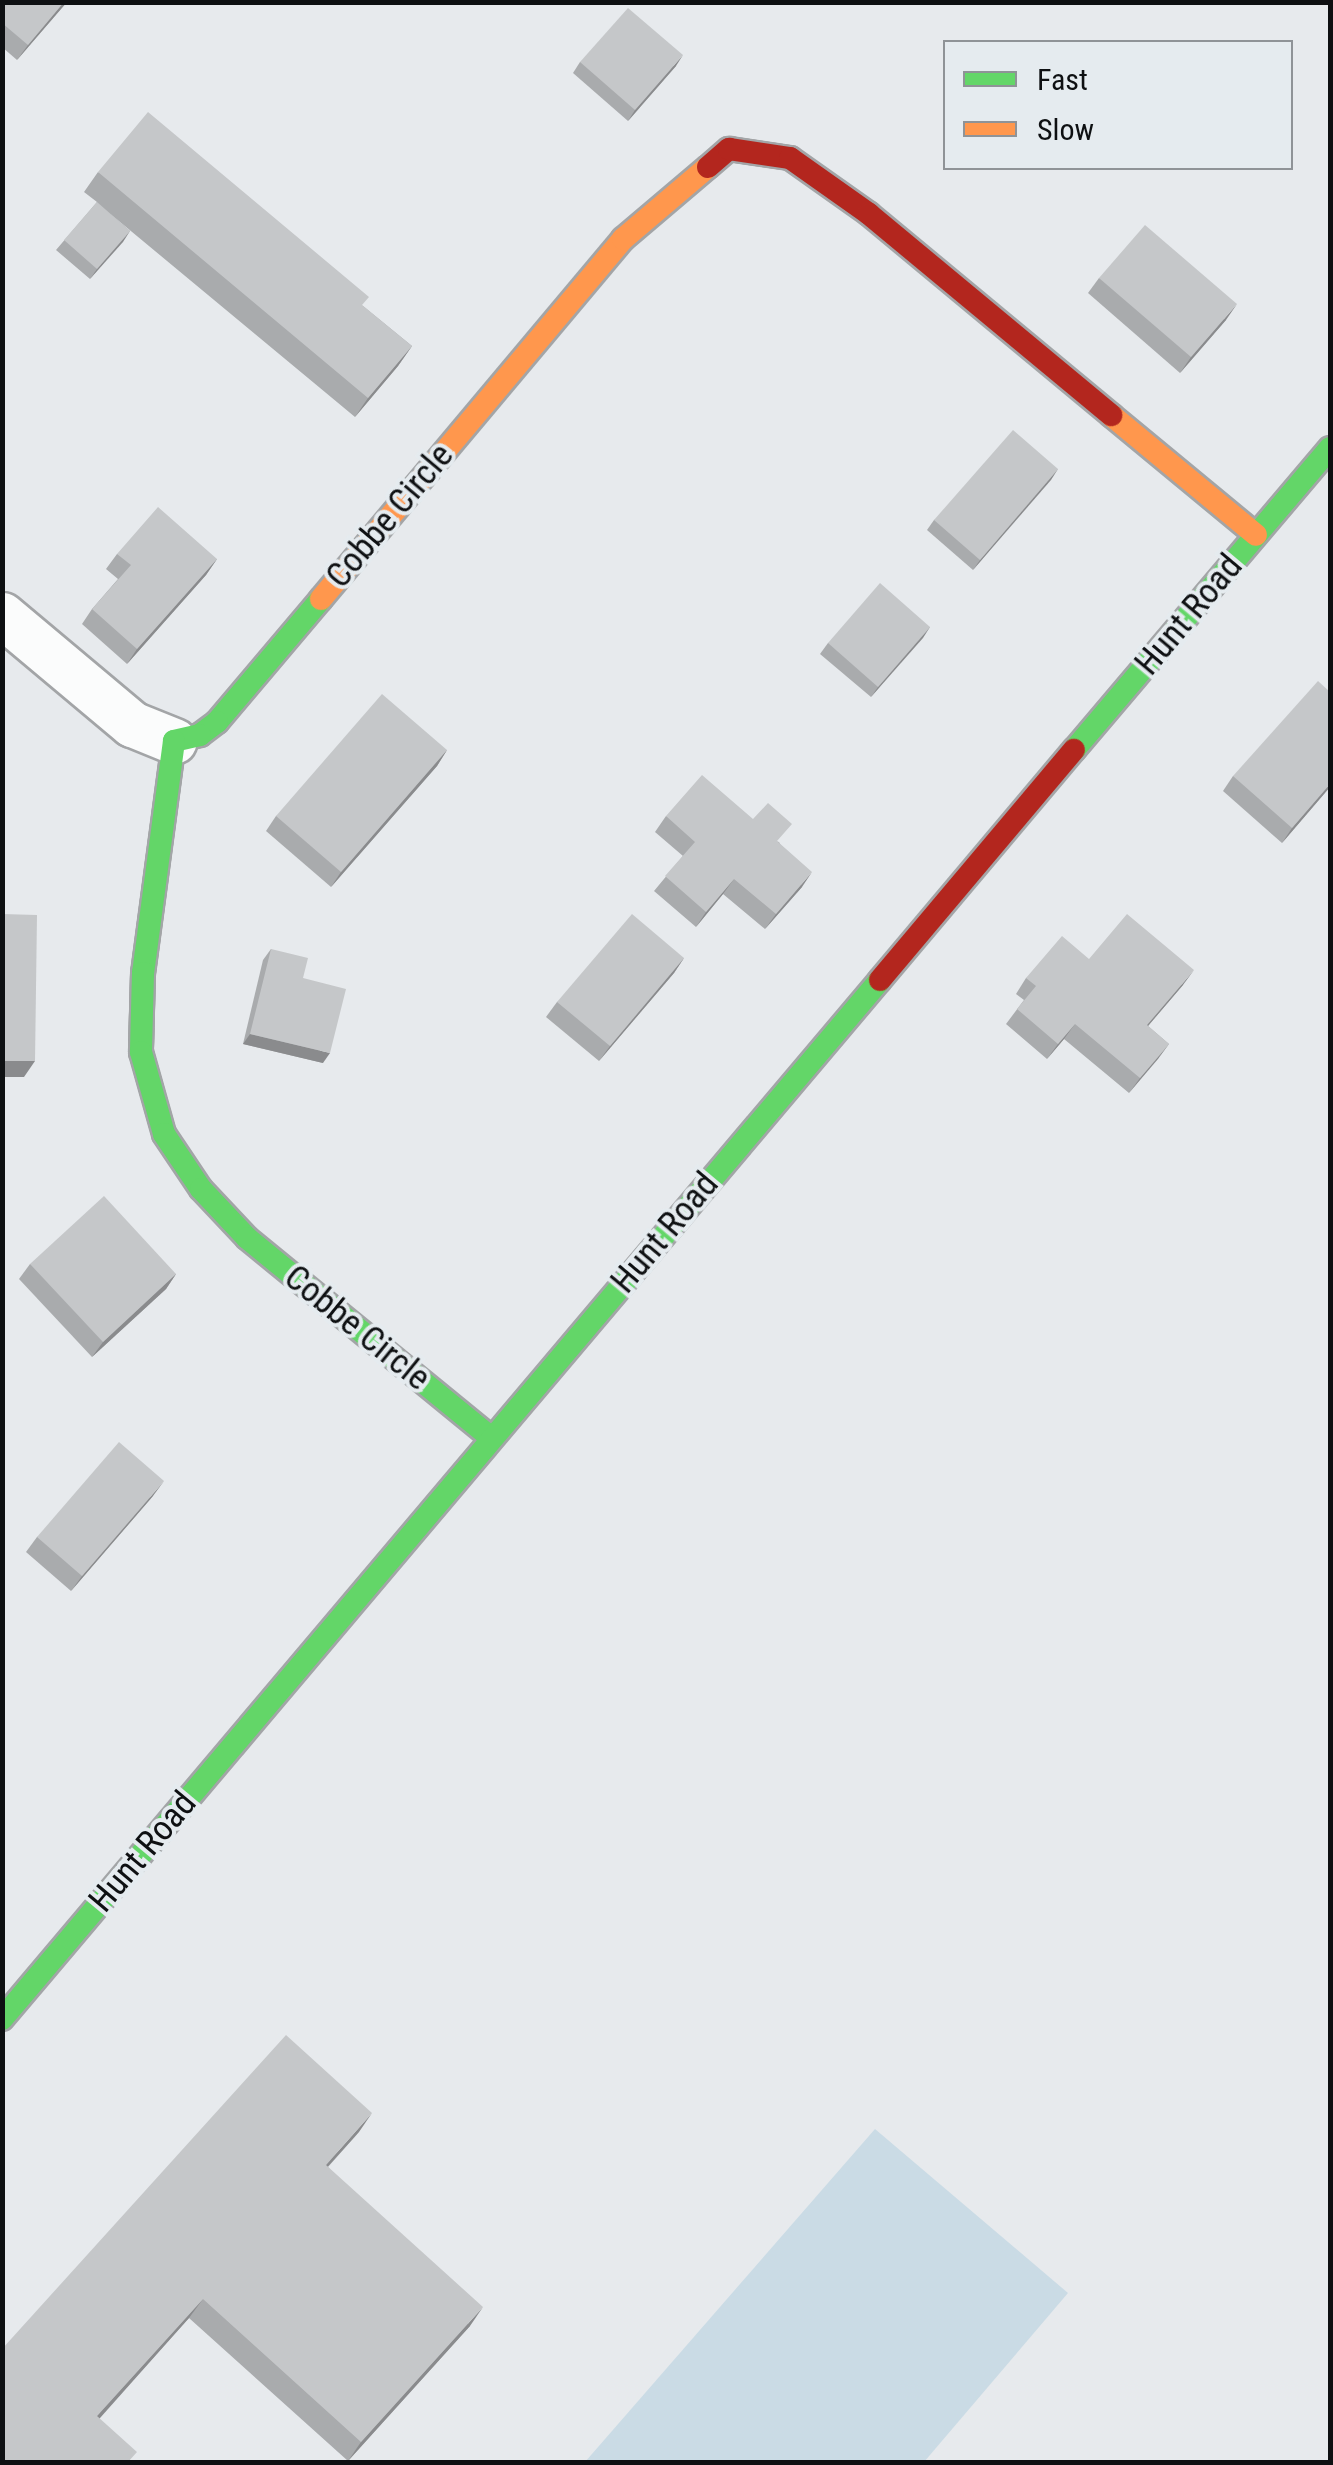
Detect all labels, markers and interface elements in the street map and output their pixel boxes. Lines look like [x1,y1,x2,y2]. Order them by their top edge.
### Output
legend [943,40,1293,170]
text: Fast [1037,62,1088,97]
text: Slow [1037,112,1094,147]
street label: Cobbe Circle [318,435,462,597]
street label: Hunt Road [1127,546,1251,684]
street label: Hunt Road [603,1164,727,1302]
street label: Cobbe Circle [276,1257,438,1399]
street label: Hunt Road [81,1783,205,1921]

